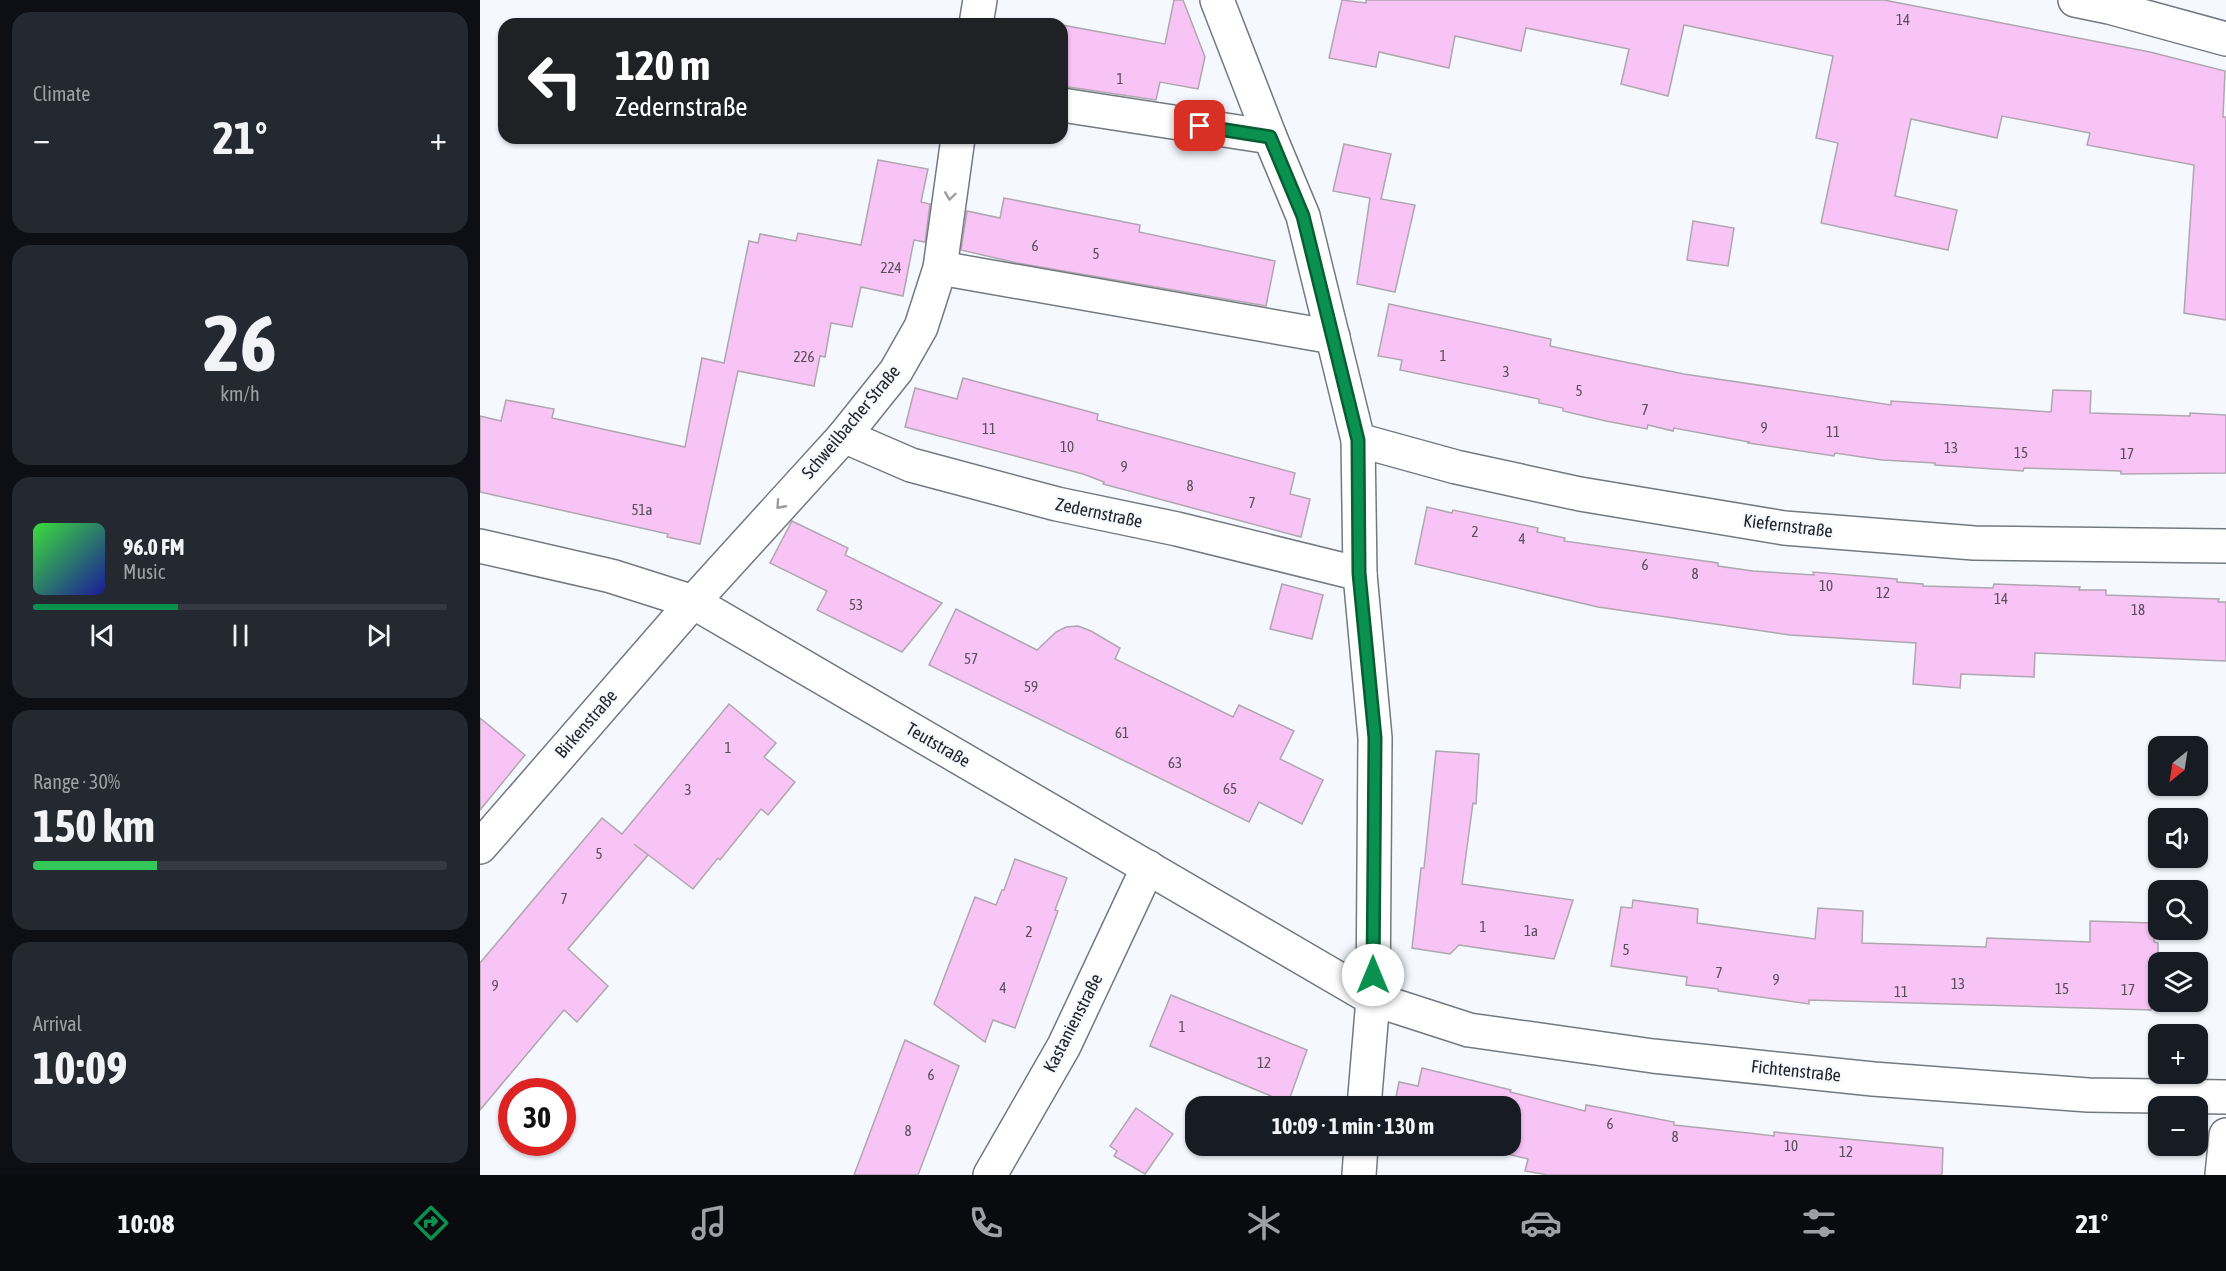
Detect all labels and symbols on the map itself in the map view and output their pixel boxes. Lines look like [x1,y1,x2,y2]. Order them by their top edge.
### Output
house number: 14 [1896,11,1910,28]
house number: 1 [1116,70,1124,87]
pin [1174,100,1225,151]
one-way arrow [944,191,956,201]
house number: 6 [1031,237,1039,254]
house number: 5 [1092,245,1100,262]
house number: 224 [880,259,902,276]
house number: 1 [1439,347,1447,364]
house number: 226 [793,348,815,365]
street label: Schweilbacher Straße [797,361,904,483]
house number: 3 [1502,363,1510,380]
house number: 5 [1575,382,1583,399]
house number: 7 [1641,401,1649,418]
house number: 9 [1760,419,1768,436]
house number: 11 [982,420,996,437]
house number: 11 [1826,423,1840,440]
house number: 10 [1060,438,1074,455]
house number: 13 [1944,439,1958,456]
house number: 15 [2014,444,2028,461]
house number: 17 [2120,445,2134,462]
house number: 9 [1120,458,1128,475]
house number: 8 [1186,477,1194,494]
street label: Zedernstraße [1054,493,1145,532]
house number: 7 [1248,494,1256,511]
one-way arrow [776,499,787,509]
house number: 51a [631,501,653,518]
street label: Kiefernstraße [1742,510,1834,541]
house number: 2 [1471,523,1479,540]
house number: 4 [1518,530,1526,547]
house number: 6 [1641,556,1649,573]
house number: 8 [1691,565,1699,582]
house number: 10 [1819,577,1833,594]
house number: 12 [1876,584,1890,601]
house number: 14 [1994,590,2008,607]
house number: 53 [849,596,863,613]
house number: 18 [2131,601,2145,618]
house number: 57 [964,650,978,667]
house number: 59 [1024,678,1038,695]
street label: Birkenstraße [550,685,621,762]
street label: Teutstraße [903,718,974,771]
house number: 61 [1115,724,1129,741]
north arrow [2148,736,2208,796]
house number: 1 [724,739,732,756]
house number: 63 [1168,754,1182,771]
house number: 65 [1223,780,1237,797]
house number: 3 [684,781,692,798]
house number: 5 [595,845,603,862]
house number: 7 [560,890,568,907]
house number: 1 [1479,918,1487,935]
house number: 1a [1524,922,1538,939]
house number: 2 [1025,923,1033,940]
house number: 5 [1622,941,1630,958]
position arrow [1341,943,1405,1007]
house number: 7 [1715,964,1723,981]
street label: Kastanienstraße [1039,970,1106,1076]
house number: 9 [1772,971,1780,988]
house number: 13 [1951,975,1965,992]
house number: 9 [491,977,499,994]
house number: 4 [999,979,1007,996]
house number: 15 [2055,980,2069,997]
house number: 17 [2121,981,2135,998]
house number: 11 [1894,983,1908,1000]
house number: 1 [1178,1018,1186,1035]
house number: 12 [1257,1054,1271,1071]
street label: Fichtenstraße [1750,1055,1842,1086]
house number: 6 [927,1066,935,1083]
speed limit sign: 30 [498,1078,576,1156]
house number: 6 [1606,1115,1614,1132]
house number: 8 [904,1122,912,1139]
house number: 8 [1671,1128,1679,1145]
house number: 10 [1784,1137,1798,1154]
house number: 12 [1839,1143,1853,1160]

